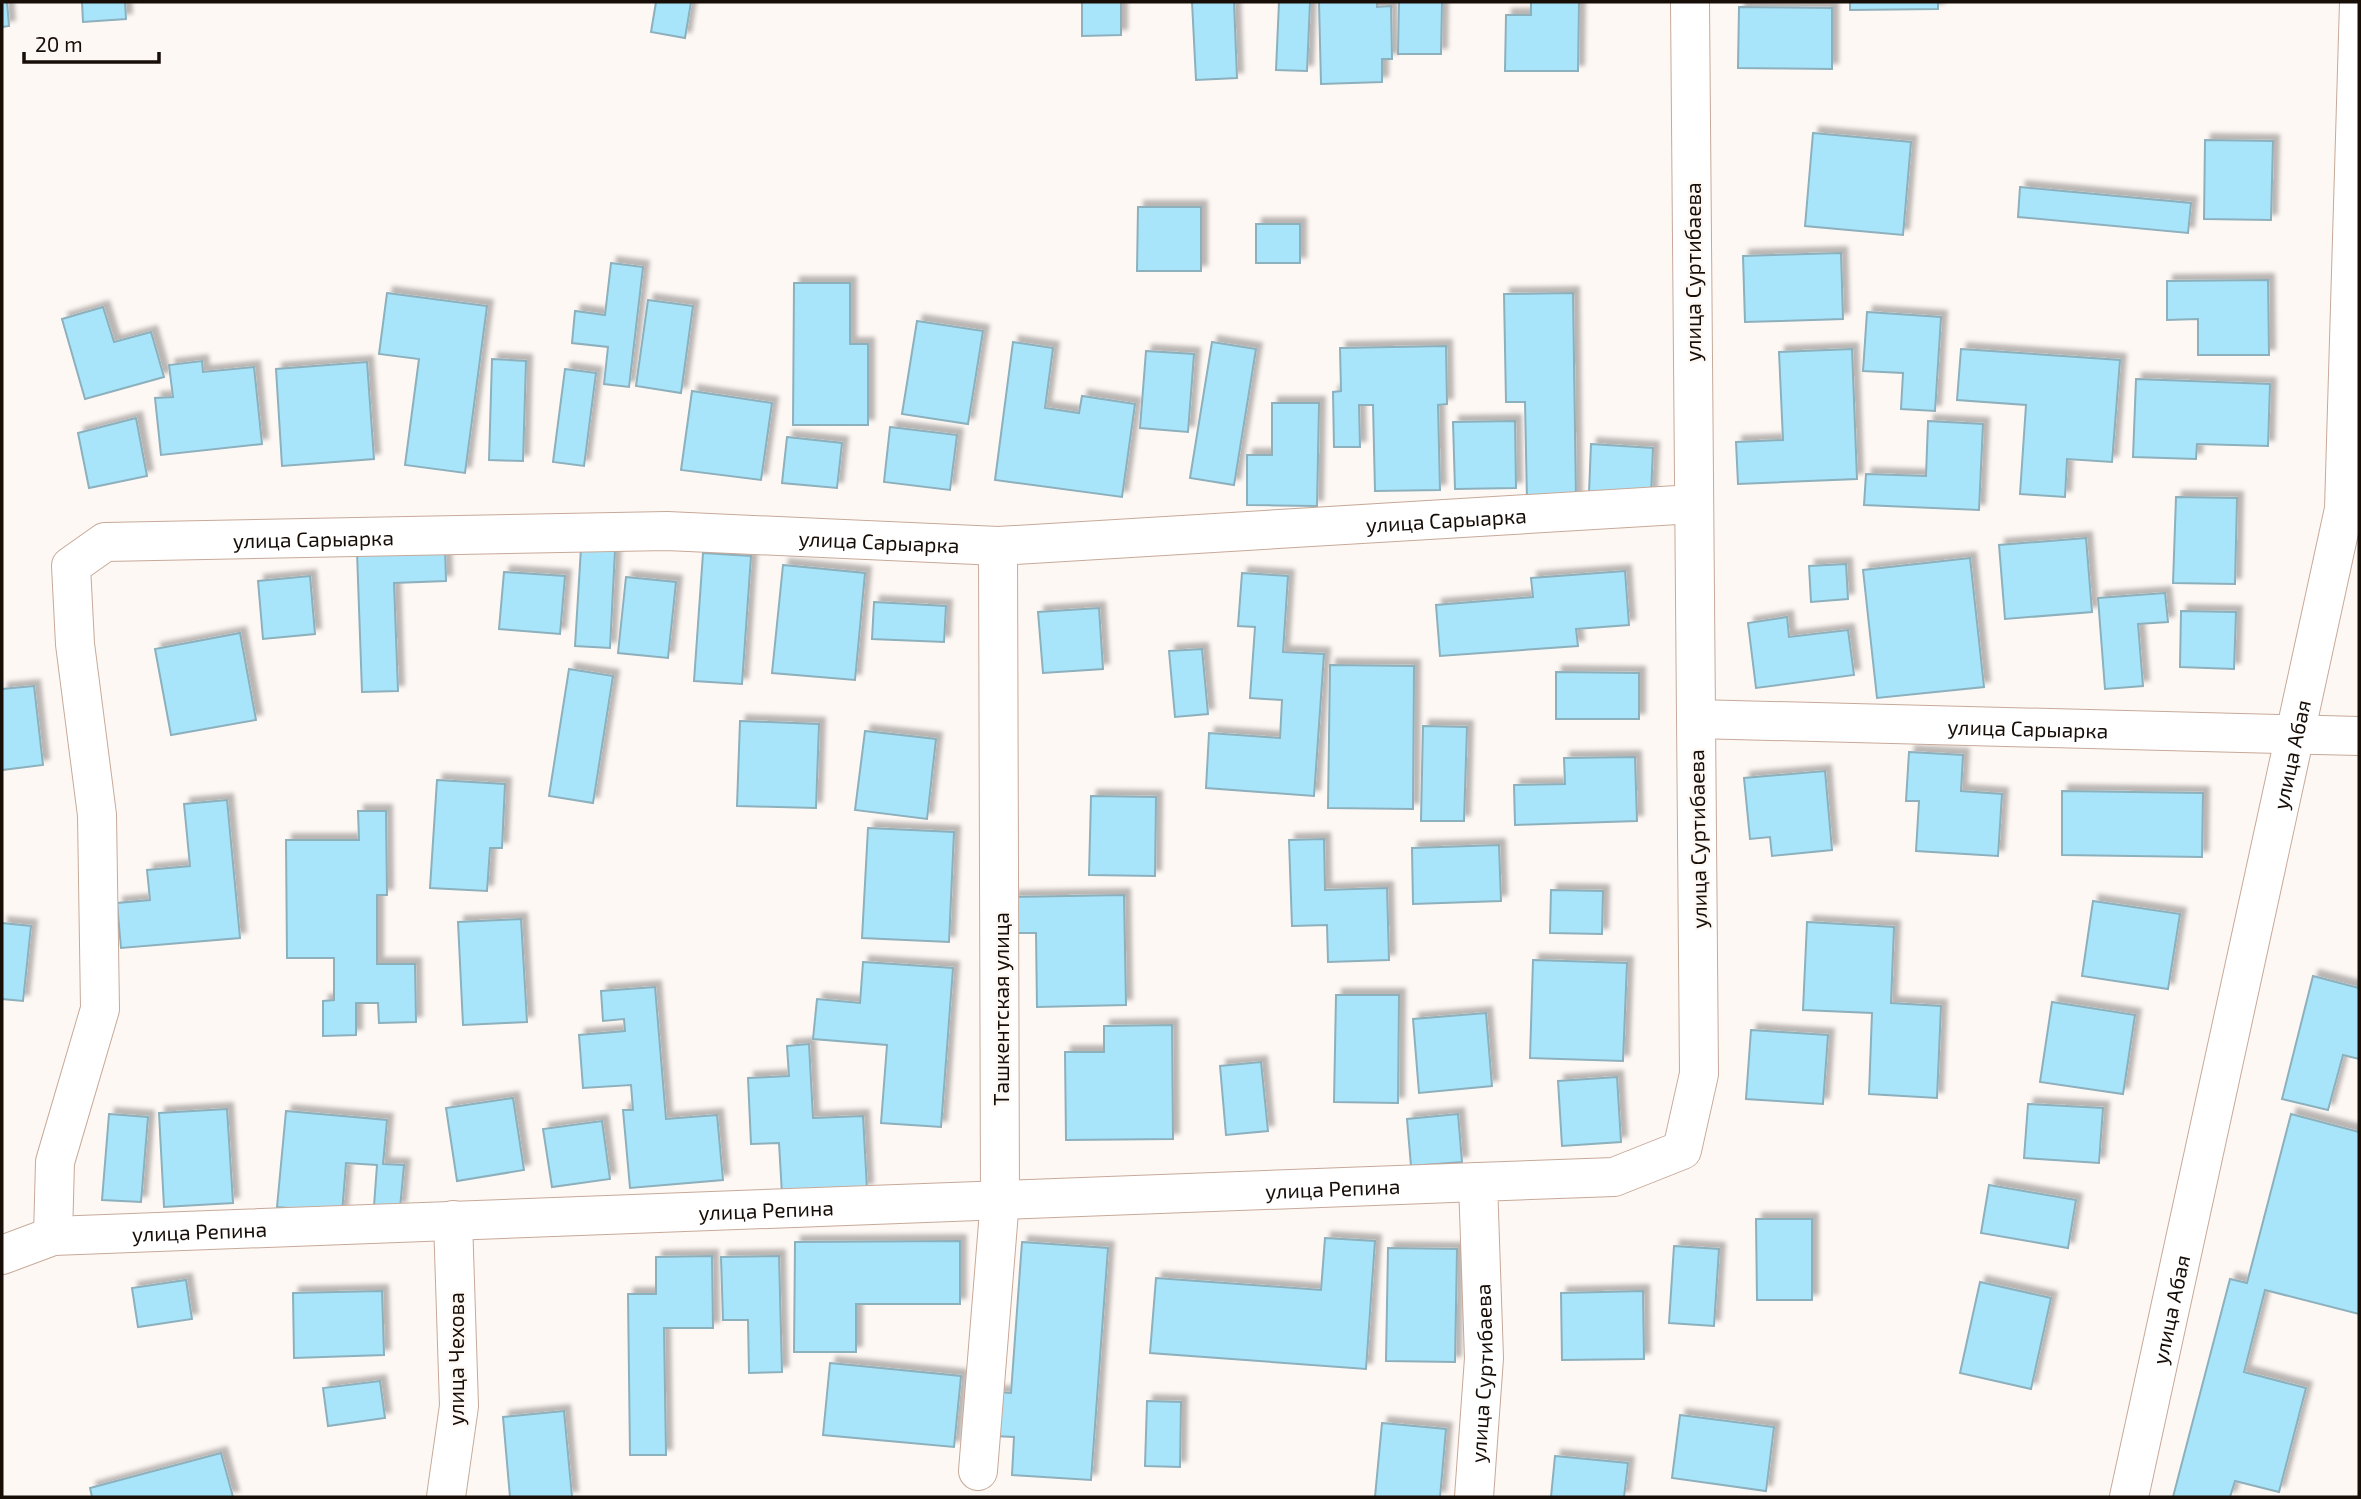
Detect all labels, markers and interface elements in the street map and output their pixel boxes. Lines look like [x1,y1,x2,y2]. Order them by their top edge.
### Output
scale bar [24,21,159,65]
text: 20 m [35,31,83,56]
street label: улица Суртибаева [1680,182,1706,362]
street label: улица Сарыарка [1365,502,1527,537]
street label: улица Сарыарка [233,524,394,553]
street label: улица Сарыарка [798,524,960,557]
street label: улица Абая [2267,697,2315,812]
street label: улица Сарыарка [1947,713,2109,742]
street label: улица Суртибаева [1683,749,1712,929]
street label: Ташкентская улица [988,912,1014,1106]
street label: улица Репина [1265,1172,1401,1204]
street label: улица Репина [698,1194,834,1225]
street label: улица Репина [131,1215,268,1247]
street label: улица Абая [2146,1252,2194,1367]
street label: улица Суртибаева [1464,1283,1497,1464]
street label: улица Чехова [443,1292,469,1426]

